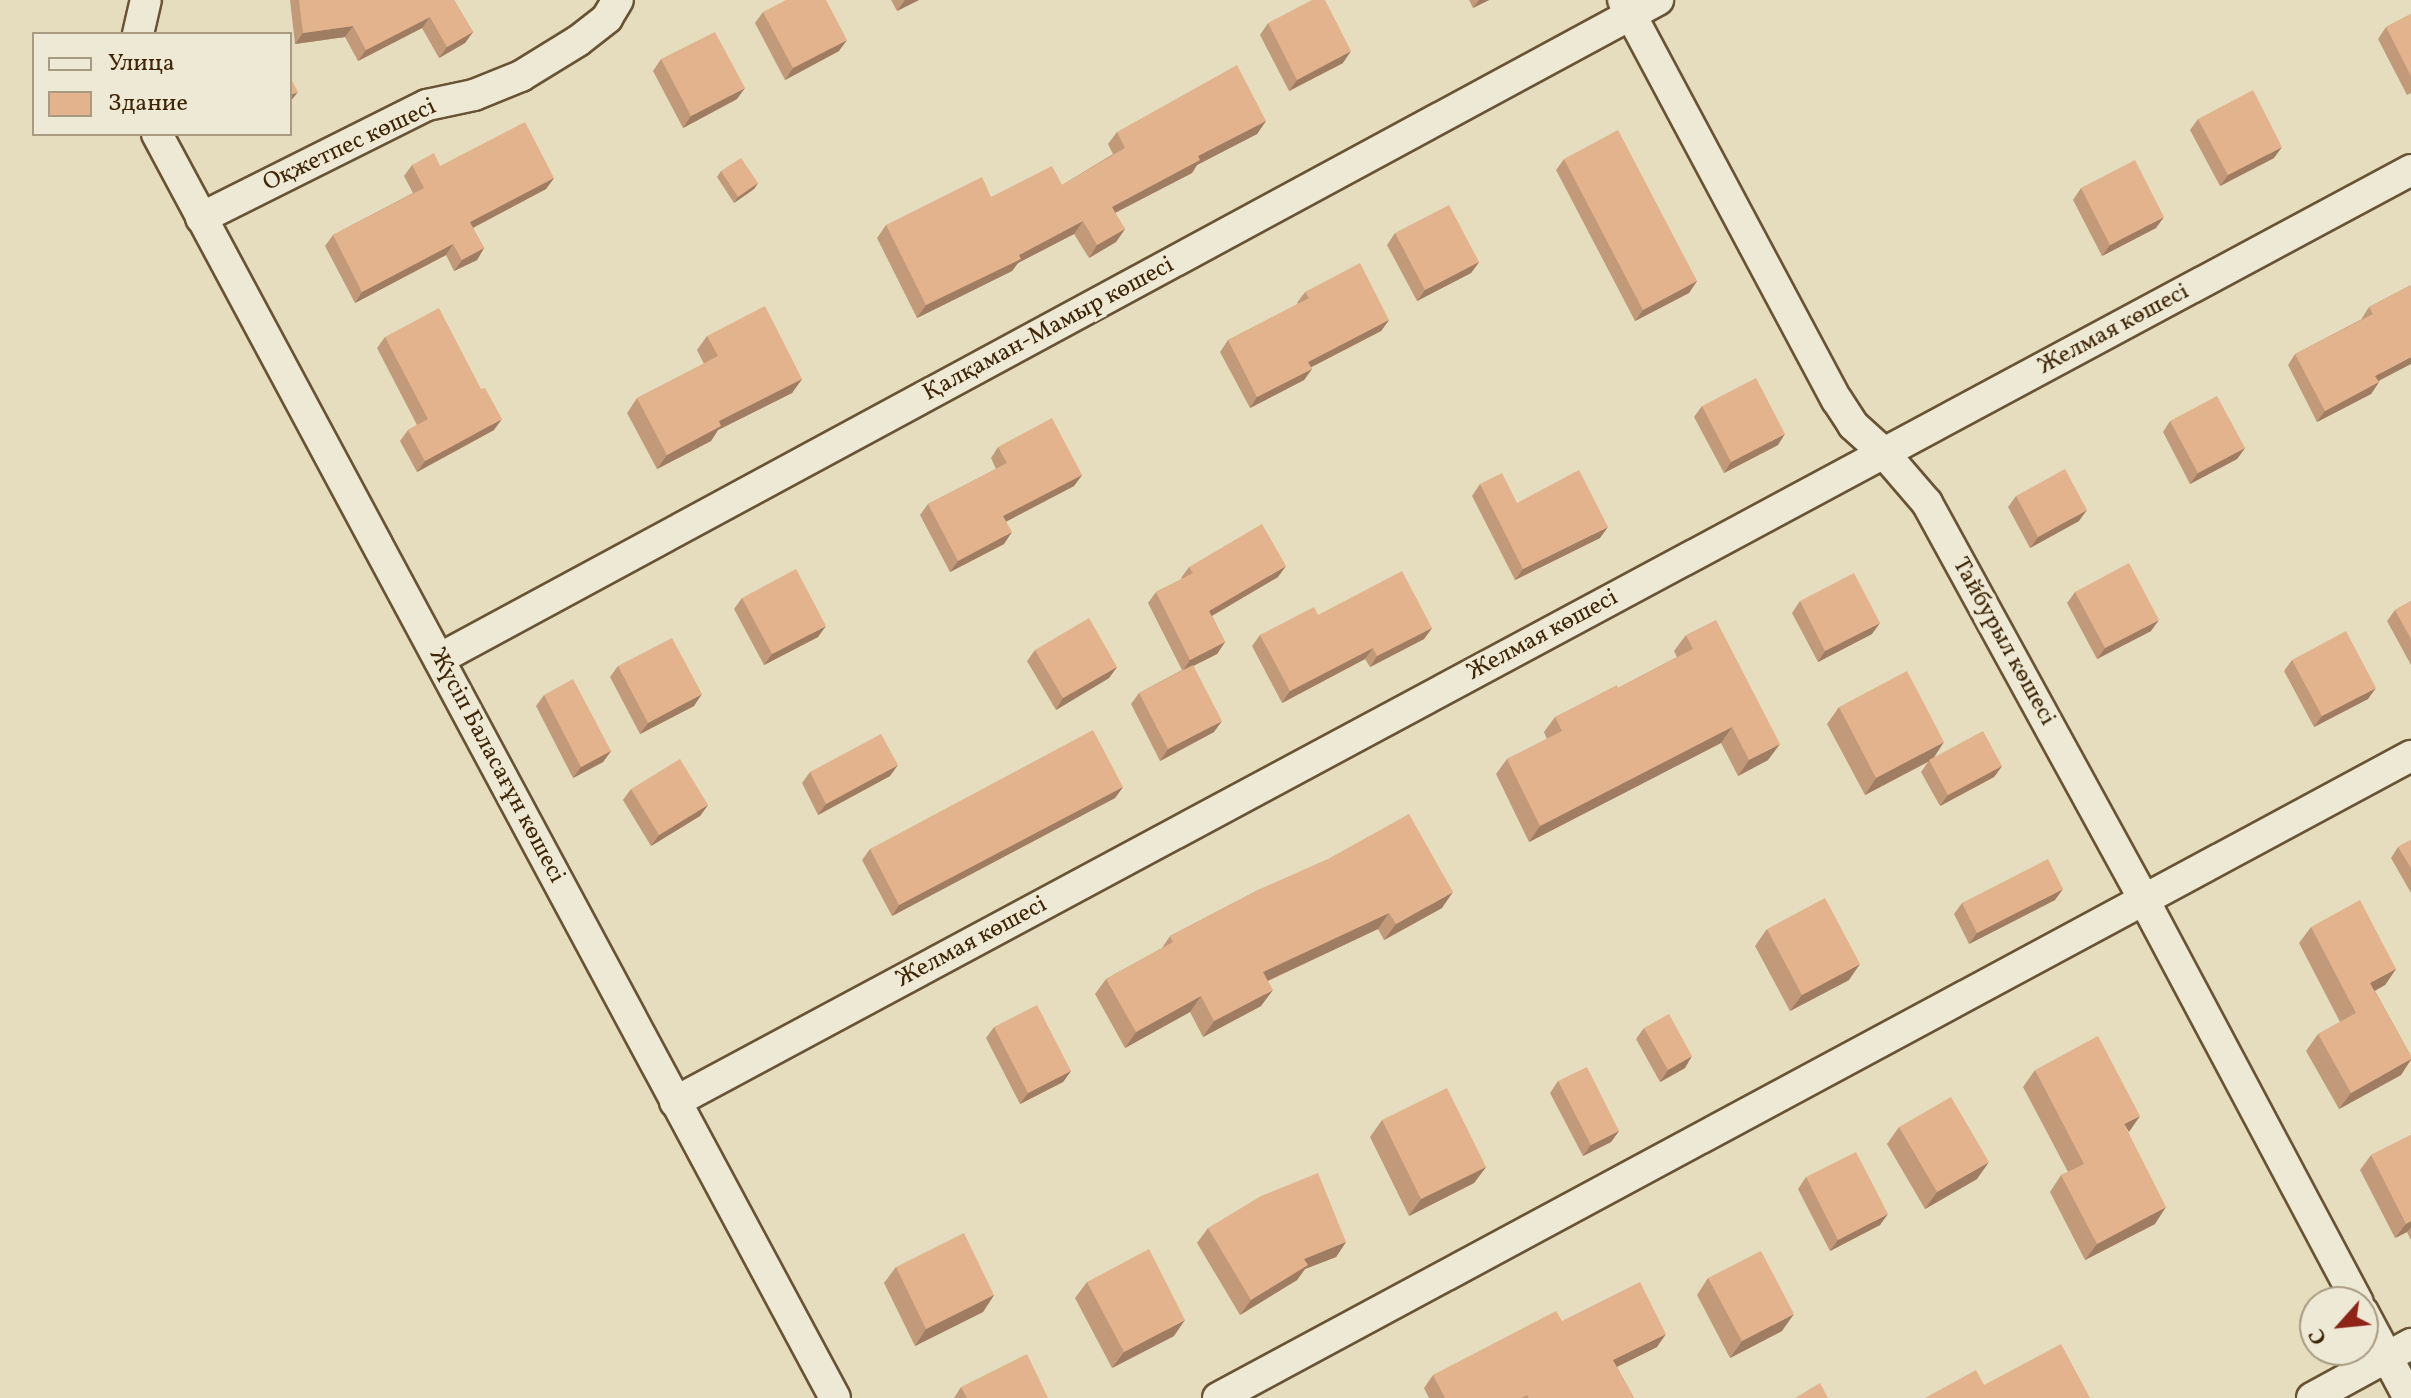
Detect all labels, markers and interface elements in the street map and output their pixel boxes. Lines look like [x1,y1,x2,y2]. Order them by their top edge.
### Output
legend [32,32,292,136]
text: Улица [108,47,175,81]
text: Здание [108,87,188,121]
street label: Оқжетпес көшесі [259,93,441,199]
street label: Қалқаман-Мамыр көшесі [918,251,1180,409]
street label: Желмая көшесі [2034,278,2194,382]
street label: Тайбурыл көшесі [1945,553,2061,731]
street label: Желмая көшесі [1463,584,1623,688]
street label: Жүсіп Баласағұн көшесі [422,643,570,889]
street label: Желмая көшесі [892,891,1052,995]
north arrow [2299,1286,2379,1366]
text: С [2302,1323,2336,1350]

